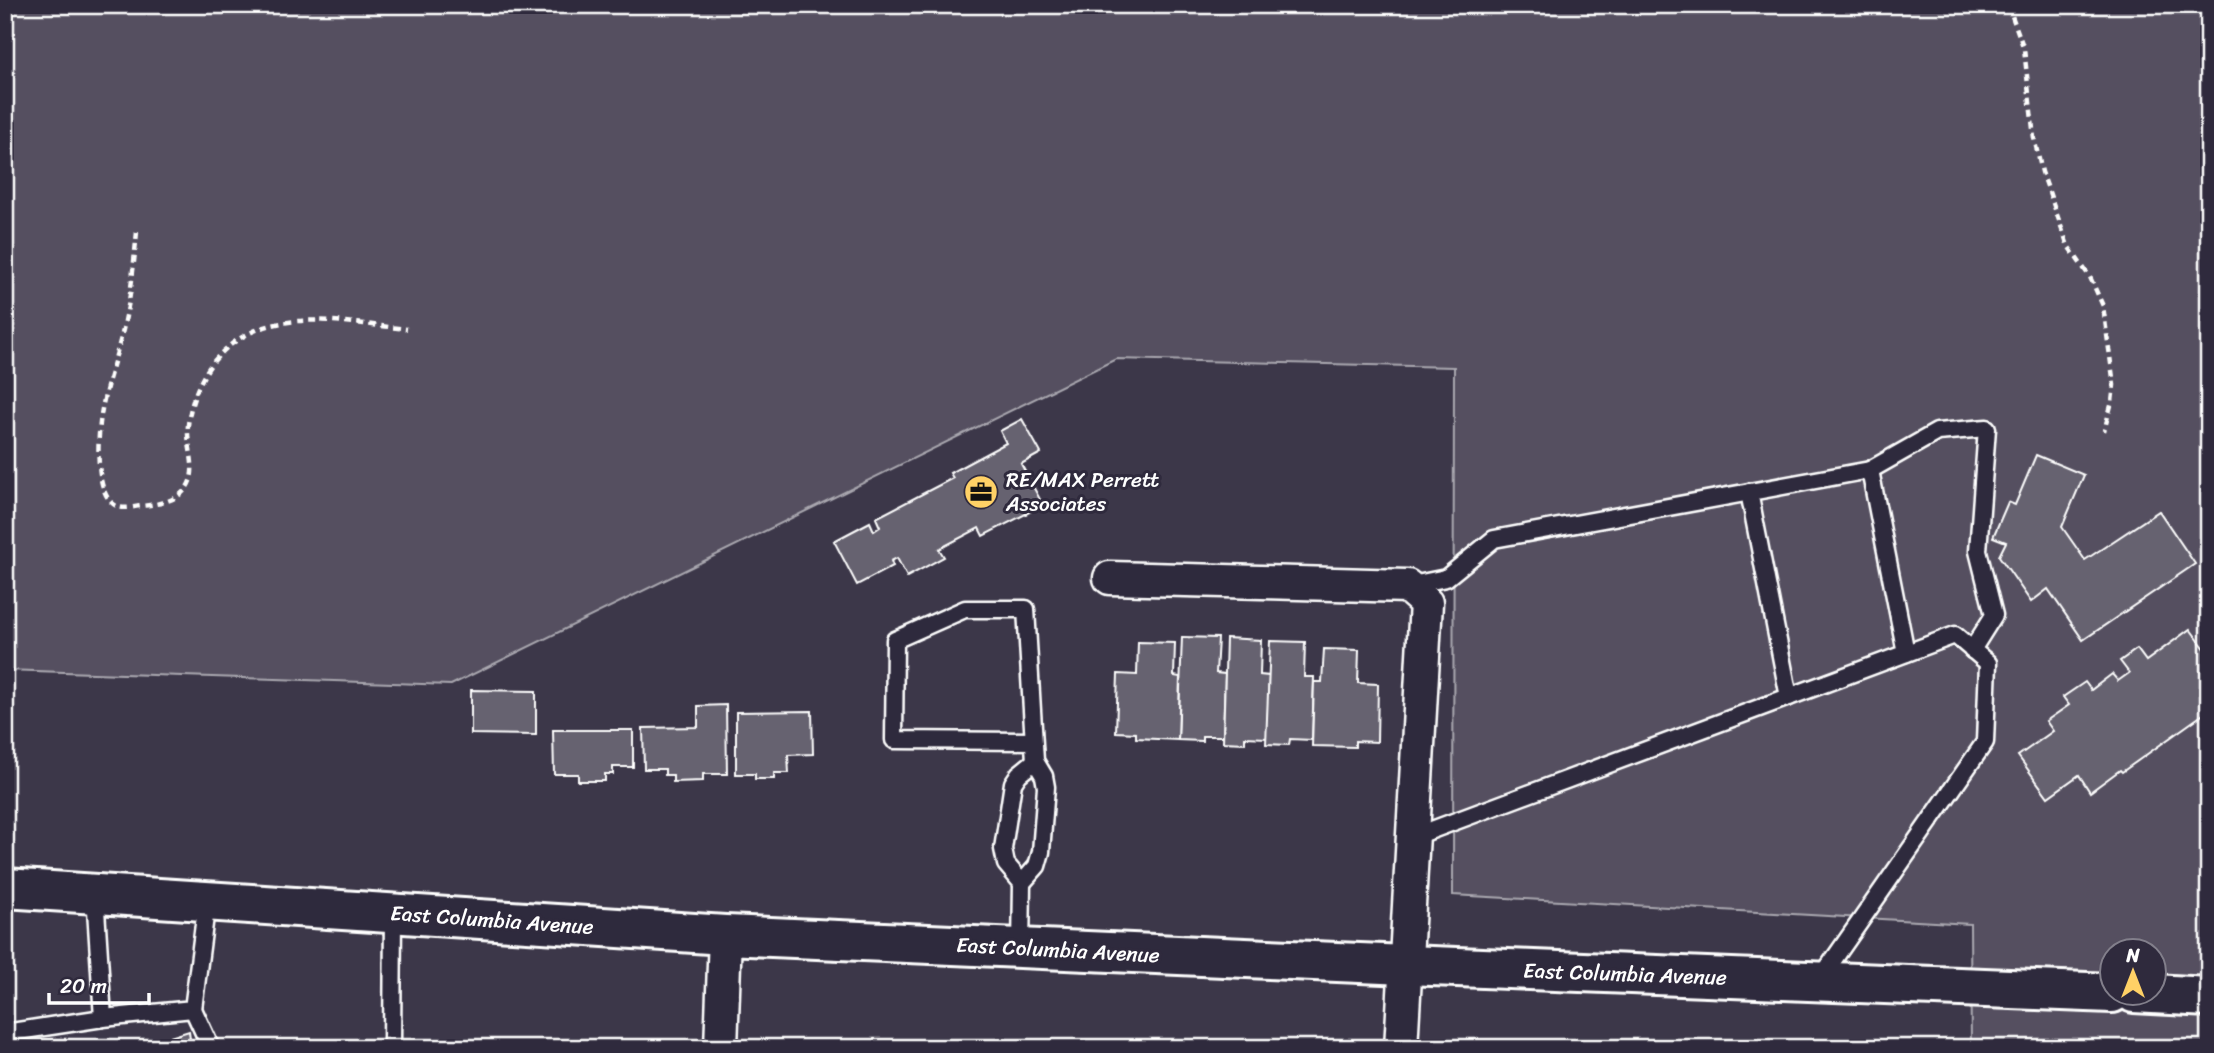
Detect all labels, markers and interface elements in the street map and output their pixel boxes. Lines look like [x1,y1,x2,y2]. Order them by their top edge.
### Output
place label: RE/MAX Perrett Associates [1005,461,1159,523]
office icon: RE/MAX Perrett Associates [962,473,1000,511]
street label: East Columbia Avenue [389,894,595,946]
street label: East Columbia Avenue [955,926,1161,974]
north arrow [2098,937,2168,1007]
text: N [2125,939,2140,972]
street label: East Columbia Avenue [1523,951,1728,997]
scale bar [49,962,149,1006]
text: 20 m [60,967,107,1005]

